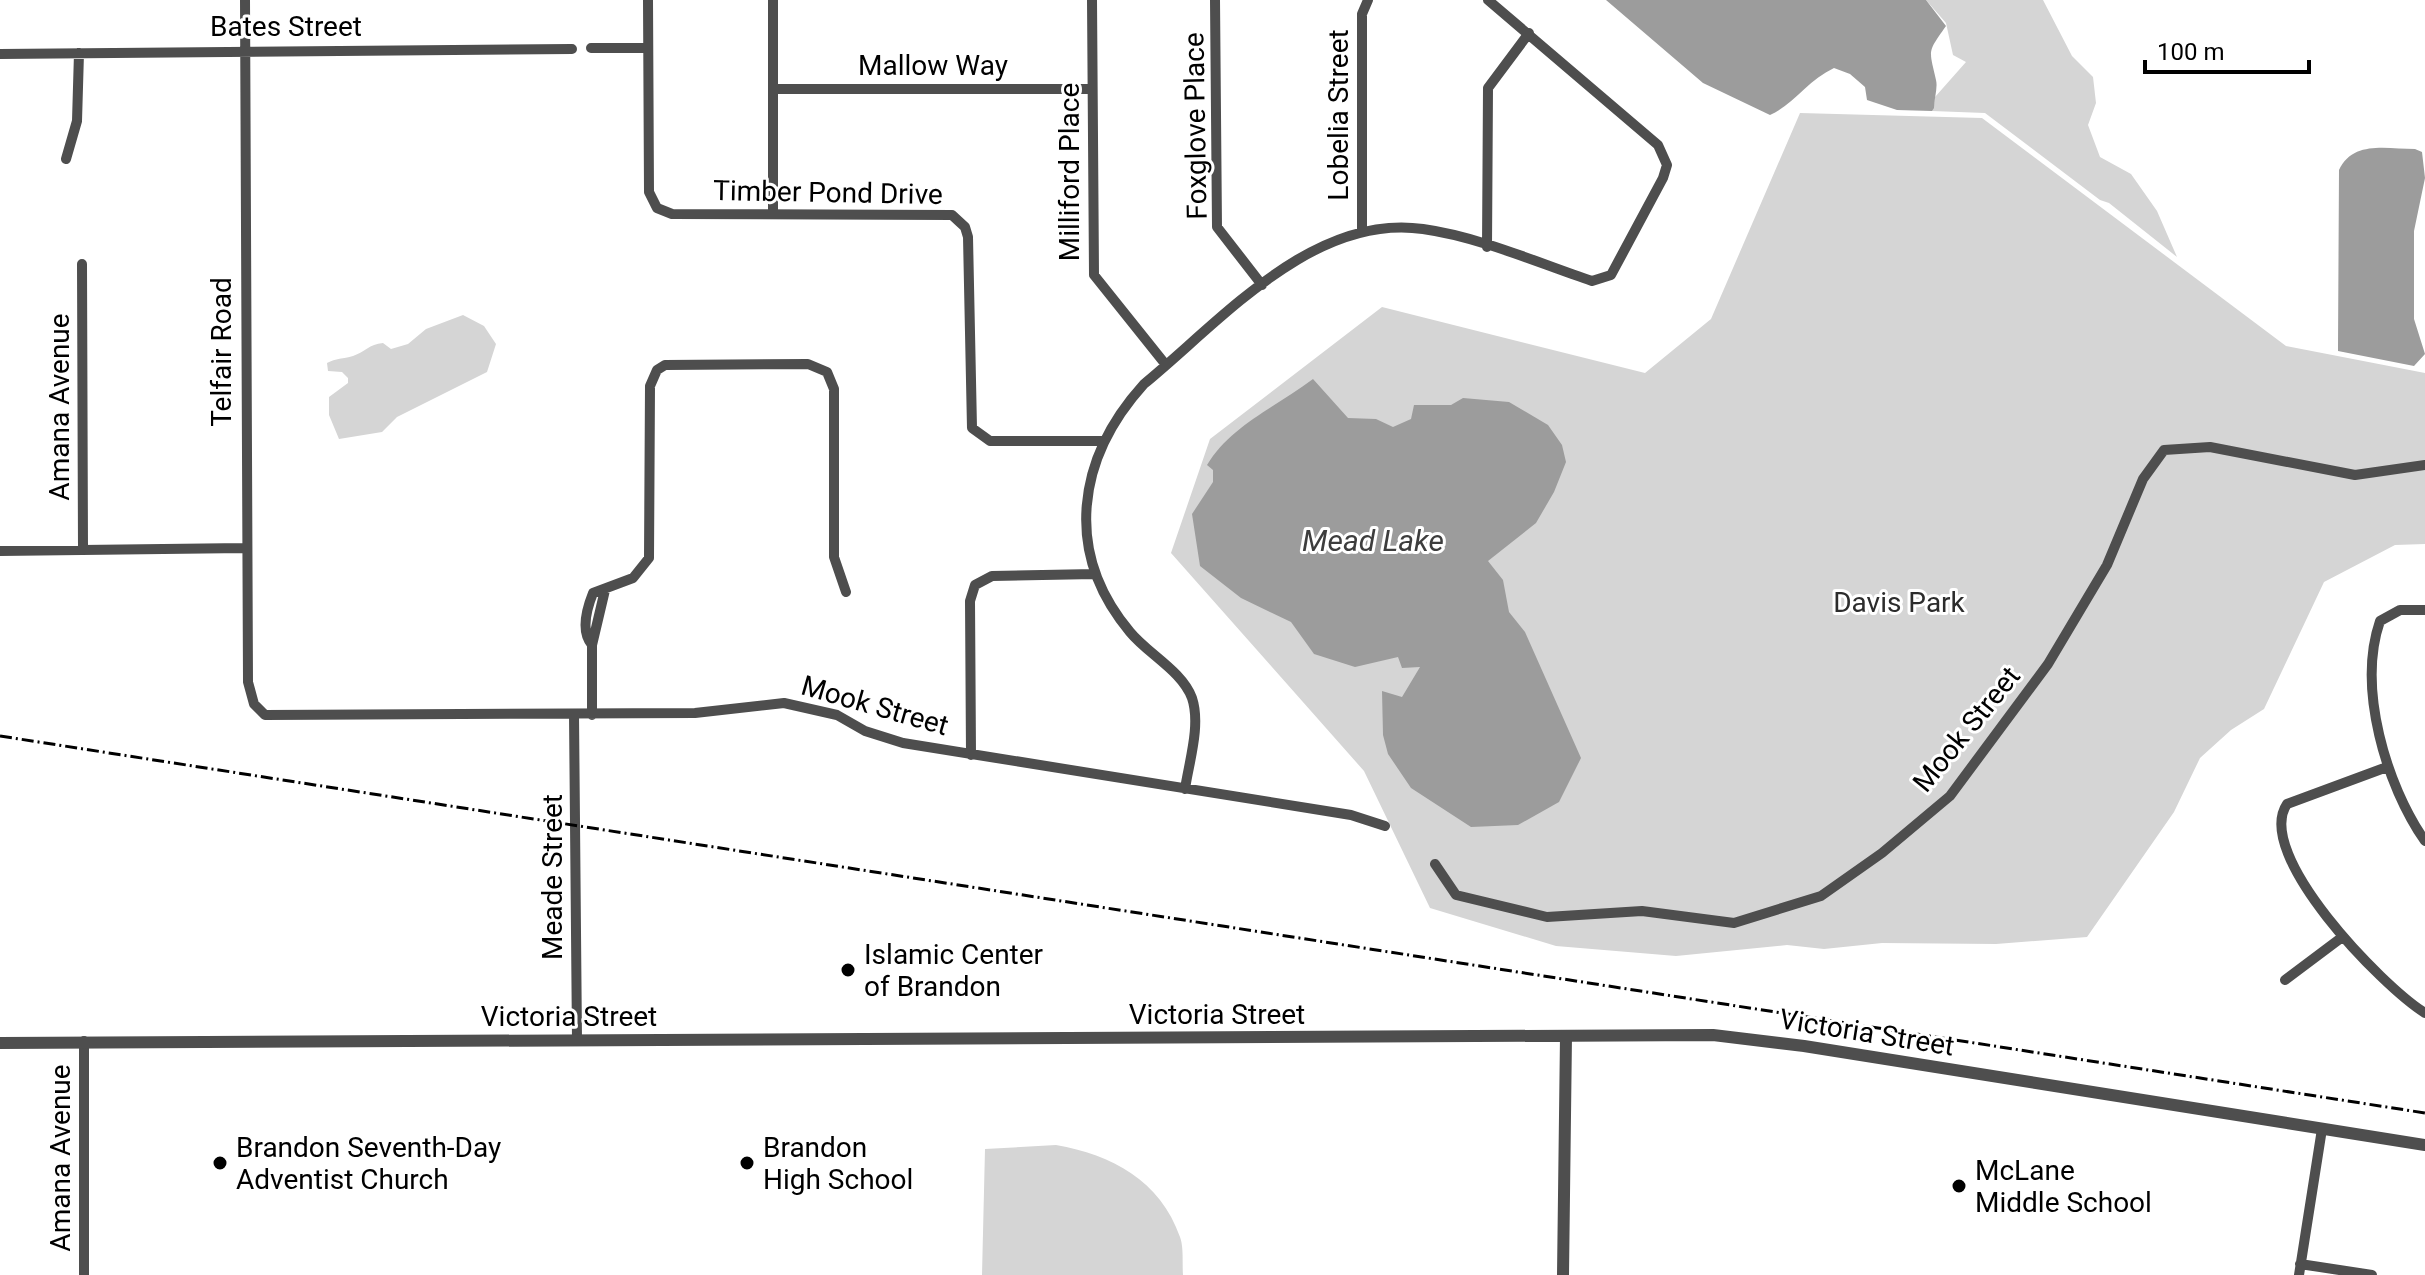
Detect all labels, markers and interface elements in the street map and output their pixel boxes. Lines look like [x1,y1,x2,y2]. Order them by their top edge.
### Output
street label: Bates Street [210,10,362,43]
scale bar [2145,24,2309,74]
street label: Lobelia Street [1322,29,1355,201]
street label: Foxglove Place [1177,32,1214,220]
text: 100 m [2157,38,2224,66]
street label: Mallow Way [858,49,1008,82]
street label: Milliford Place [1053,83,1086,261]
street label: Timber Pond Drive [713,174,943,211]
street label: Telfair Road [205,277,238,427]
street label: Amana Avenue [43,313,76,501]
water label: Mead Lake [1302,523,1444,558]
park label: Davis Park [1833,586,1966,619]
street label: Mook Street [1906,660,2027,799]
street label: Mook Street [798,669,952,742]
street label: Meade Street [536,794,569,960]
place label: Islamic Center of Brandon [864,938,1044,1003]
marker: Islamic Center of Brandon [839,961,857,979]
street label: Victoria Street [1129,998,1305,1031]
street label: Victoria Street [481,1000,657,1033]
street label: Victoria Street [1777,1002,1957,1063]
street label: Amana Avenue [44,1064,77,1252]
place label: Brandon Seventh-Day Adventist Church [236,1131,501,1196]
place label: Brandon High School [763,1131,913,1196]
marker: Brandon Seventh-Day Adventist Church [211,1154,229,1172]
marker: Brandon High School [738,1154,756,1172]
place label: McLane Middle School [1975,1154,2152,1219]
marker: McLane Middle School [1950,1177,1968,1195]

